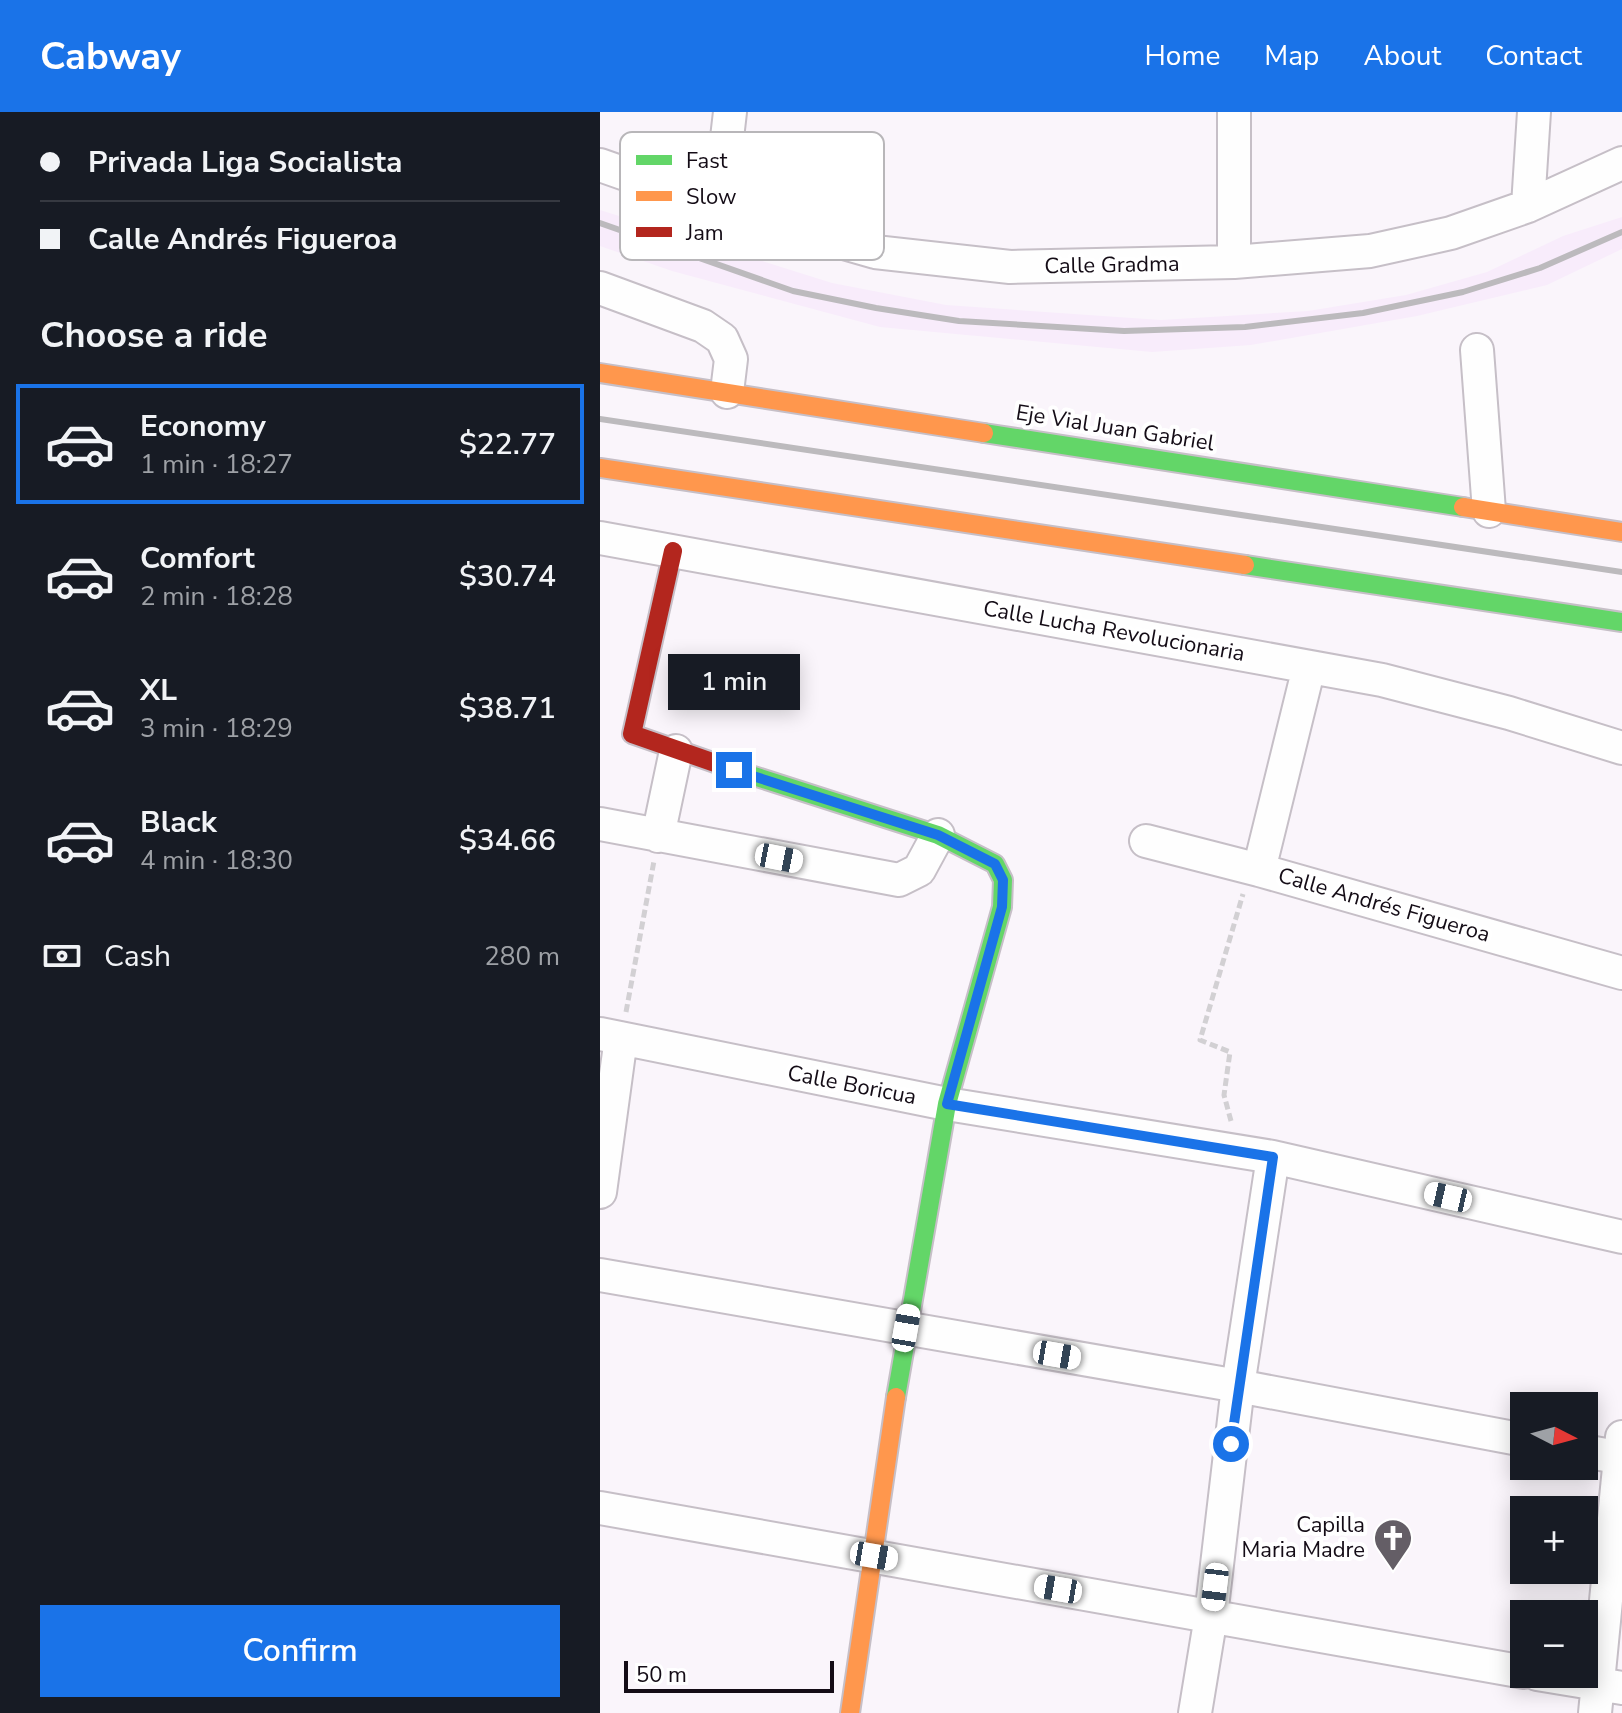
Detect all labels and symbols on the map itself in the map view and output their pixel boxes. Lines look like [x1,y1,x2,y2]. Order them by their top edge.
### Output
legend [620,132,884,260]
text: Fast [686,146,728,176]
text: Slow [686,182,737,212]
text: Jam [685,218,724,248]
street label: Calle Gradma [1044,249,1180,281]
street label: Eje Vial Juan Gabriel [1014,398,1217,459]
street label: Calle Lucha Revolucionaria [981,593,1247,669]
callout: 1 min [668,654,800,710]
route end [716,752,752,788]
car [753,842,805,874]
street label: Calle Andrés Figueroa [1275,860,1493,950]
street label: Calle Boricua [785,1058,919,1112]
car [1422,1180,1474,1214]
car [890,1302,922,1354]
car [1031,1339,1083,1371]
north arrow [1510,1392,1598,1480]
route start [1213,1426,1249,1462]
place label: Capilla Maria Madre [1242,1510,1365,1565]
church icon: Capilla Maria Madre [1372,1517,1414,1572]
car [848,1540,900,1572]
car [1200,1562,1230,1612]
car [1032,1573,1084,1605]
scale bar [624,1657,834,1693]

